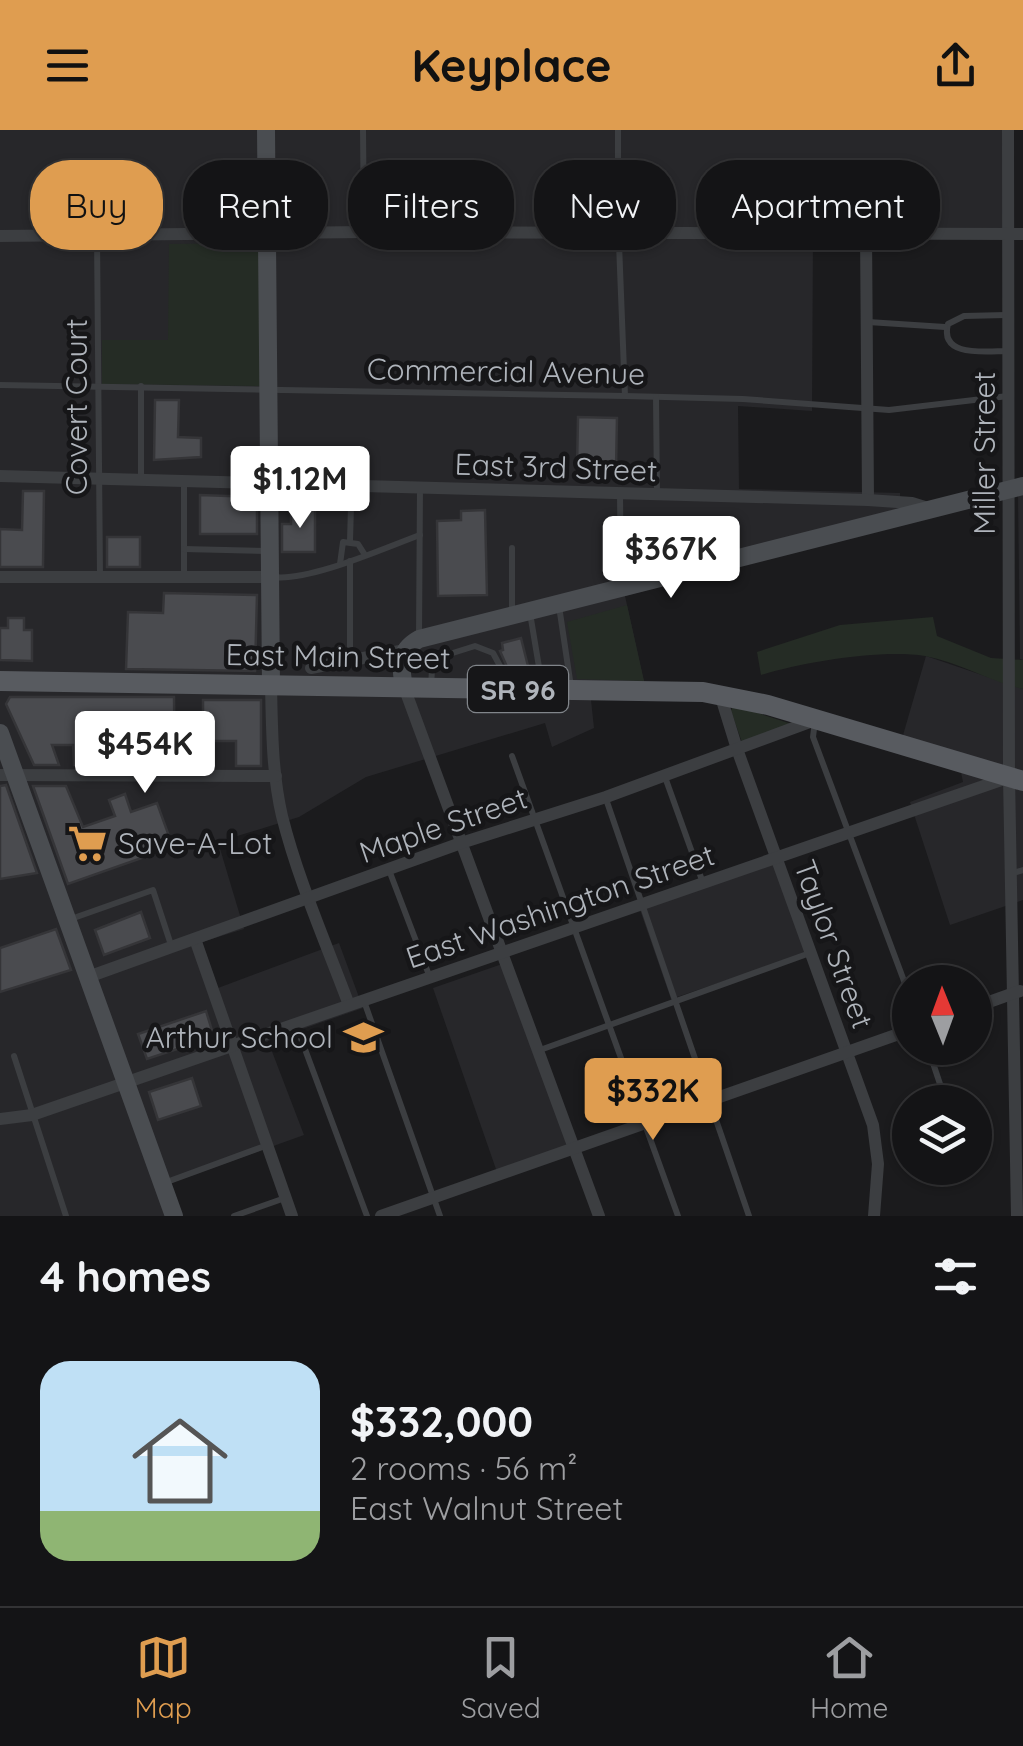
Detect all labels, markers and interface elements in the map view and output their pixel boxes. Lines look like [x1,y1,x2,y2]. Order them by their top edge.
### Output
text: Keyplace [412,37,611,93]
icon: menu [40,38,95,93]
icon: share [928,38,983,93]
chip: Buy [30,160,163,250]
chip: Rent [183,160,328,250]
chip: Filters [348,160,514,250]
chip: New [534,160,676,250]
chip: Apartment [696,160,940,250]
street label: Covert Court [57,319,95,495]
street label: Commercial Avenue [367,350,645,392]
street label: Miller Street [965,371,1003,535]
street label: East 3rd Street [454,444,658,490]
pin: $1.12M [219,446,381,531]
text: $1.12M [253,458,347,498]
pin: $367K [601,516,741,601]
text: $367K [625,528,717,568]
street label: East Main Street [225,635,451,677]
road number: SR 96 [468,666,568,712]
pin: $454K [75,711,215,796]
text: $454K [97,723,193,763]
street label: Maple Street [354,779,532,871]
supermarket icon: Save-A-Lot [67,822,109,864]
place label: Save-A-Lot [118,824,272,862]
street label: East Washington Street [401,835,719,977]
street label: Taylor Street [786,854,882,1034]
north arrow [892,965,992,1065]
map controls [892,965,992,1185]
school or university icon: Arthur School [342,1016,384,1058]
place label: Arthur School [145,1018,333,1056]
pin: $332K [583,1058,723,1143]
text: $332K [607,1070,699,1110]
button: layers [892,1085,992,1185]
icon: filters [928,1249,983,1304]
text: 4 homes [40,1250,211,1303]
text: $332,000 [350,1395,533,1448]
icon: home [120,1401,240,1521]
text: 2 rooms · 56 m² [350,1448,577,1488]
text: East Walnut Street [350,1488,623,1528]
tab: Map [135,1630,192,1725]
tab: Saved [461,1630,541,1725]
tab: Home [810,1630,888,1725]

